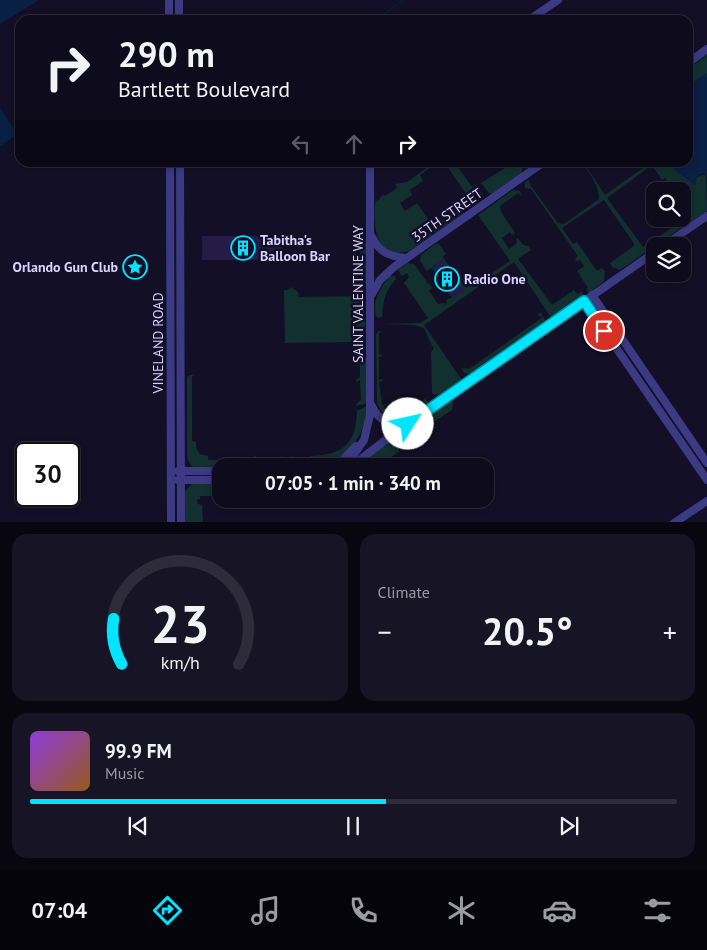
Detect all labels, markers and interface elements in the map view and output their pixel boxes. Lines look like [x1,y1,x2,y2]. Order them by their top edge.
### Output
text: 290 m [118,31,215,77]
icon: right [35,35,100,100]
text: Bartlett Boulevard [118,75,290,103]
icon: left [287,130,315,158]
icon: ahead [340,130,368,158]
icon: right [393,130,421,158]
map controls [646,182,691,282]
button: search [646,182,691,227]
street label: 35TH STREET [408,184,486,246]
street label: SAINT VALENTINE WAY [349,225,367,363]
place label: Tabitha's Balloon Bar [260,231,330,265]
building icon: Tabitha's Balloon Bar [230,235,256,261]
button: layers [646,237,691,282]
place icon: Orlando Gun Club [122,254,148,280]
place label: Orlando Gun Club [13,258,118,276]
building icon: Radio One [434,266,460,292]
place label: Radio One [464,270,526,288]
street label: VINELAND ROAD [149,292,167,395]
pin [583,310,625,352]
icon: arrive [590,317,618,345]
position arrow [381,397,433,449]
speed limit sign: 30 [15,442,80,507]
text: 07:05 · 1 min · 340 m [265,471,441,495]
text: Climate [378,582,430,602]
text: 23 [150,590,209,657]
text: 20.5° [482,606,573,655]
text: − [378,613,392,650]
text: + [663,613,677,650]
text: km/h [160,651,199,674]
text: 99.9 FM [105,739,172,763]
text: Music [105,763,145,783]
icon: previous [124,812,152,840]
icon: pause [339,812,367,840]
icon: next [555,812,583,840]
icon: directions [150,893,185,928]
icon: music [248,893,283,928]
icon: phone [346,893,381,928]
icon: climate [444,893,479,928]
icon: car [542,893,577,928]
icon: filters [640,893,675,928]
text: 07:04 [32,896,87,924]

